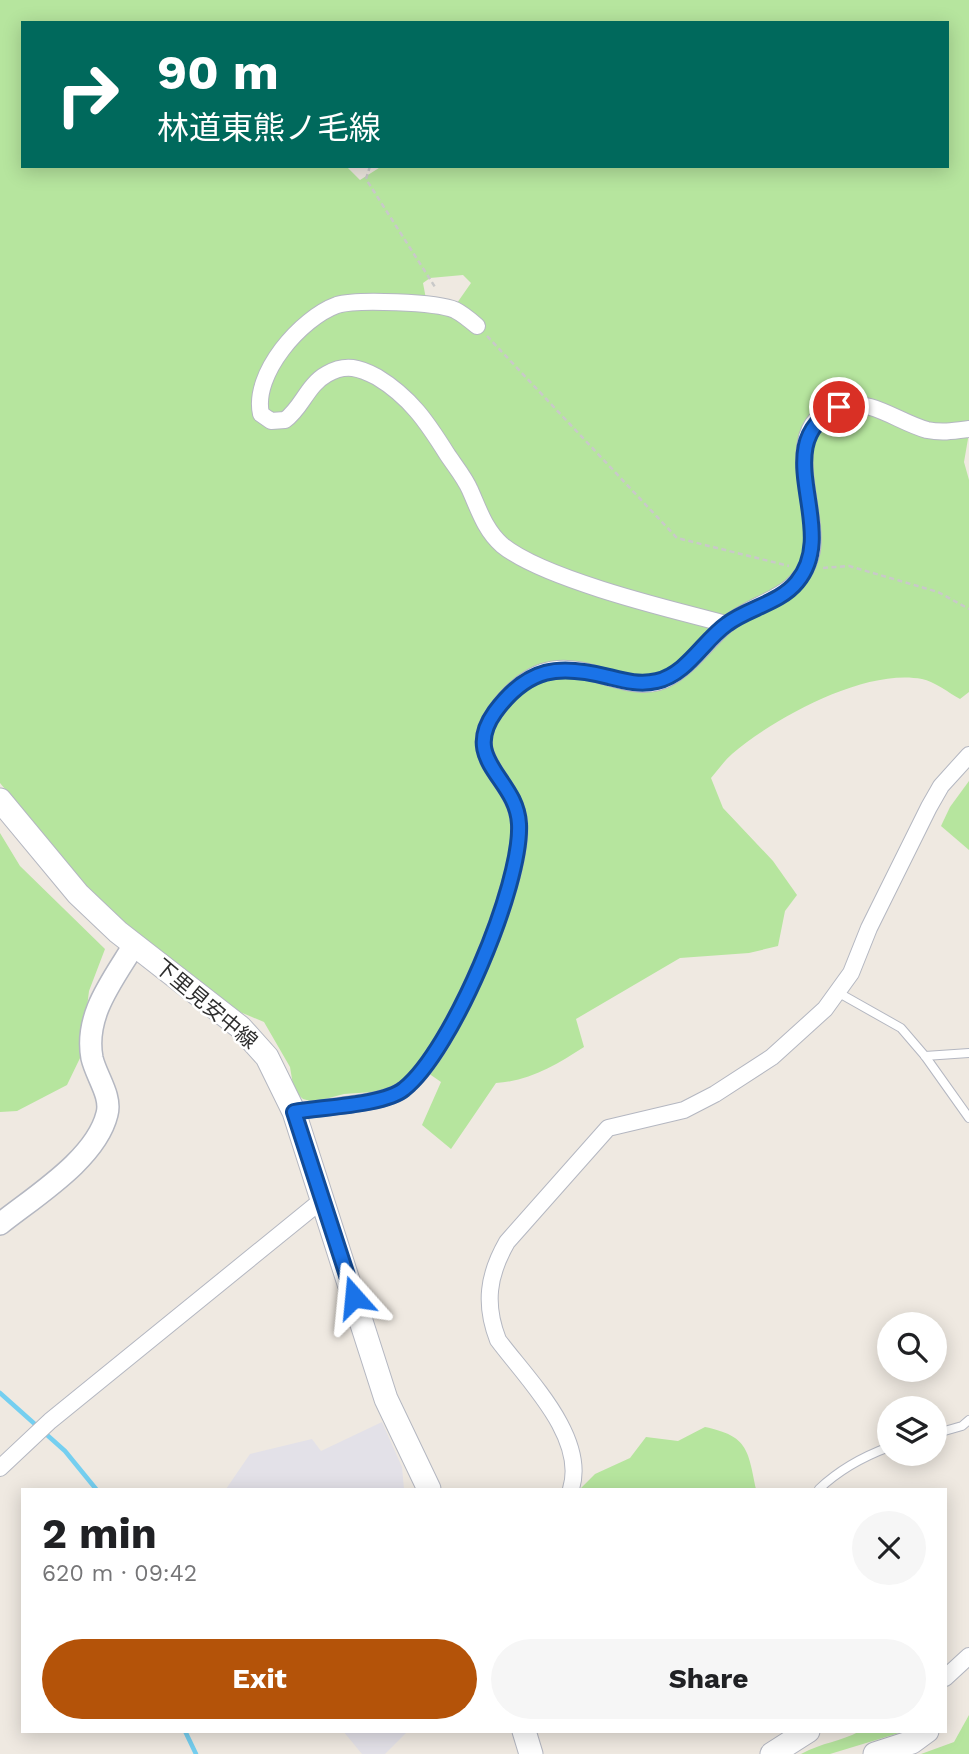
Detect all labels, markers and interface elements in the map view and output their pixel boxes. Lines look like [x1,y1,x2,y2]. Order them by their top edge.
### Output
text: 90 m [157,43,279,101]
icon: right [42,49,133,140]
text: 林道東熊ノ毛線 [157,109,381,147]
pin [809,377,869,437]
icon: arrive [820,388,858,426]
street label: 下里見安中線 [150,954,263,1054]
position arrow [317,1260,391,1334]
map controls [877,1312,947,1466]
button: search [877,1312,947,1382]
button: layers [877,1396,947,1466]
text: 2 min [42,1509,157,1558]
button: close [852,1511,926,1585]
text: 620 m · 09:42 [42,1560,197,1587]
button: Exit [42,1639,477,1719]
button: Share [491,1639,926,1719]

